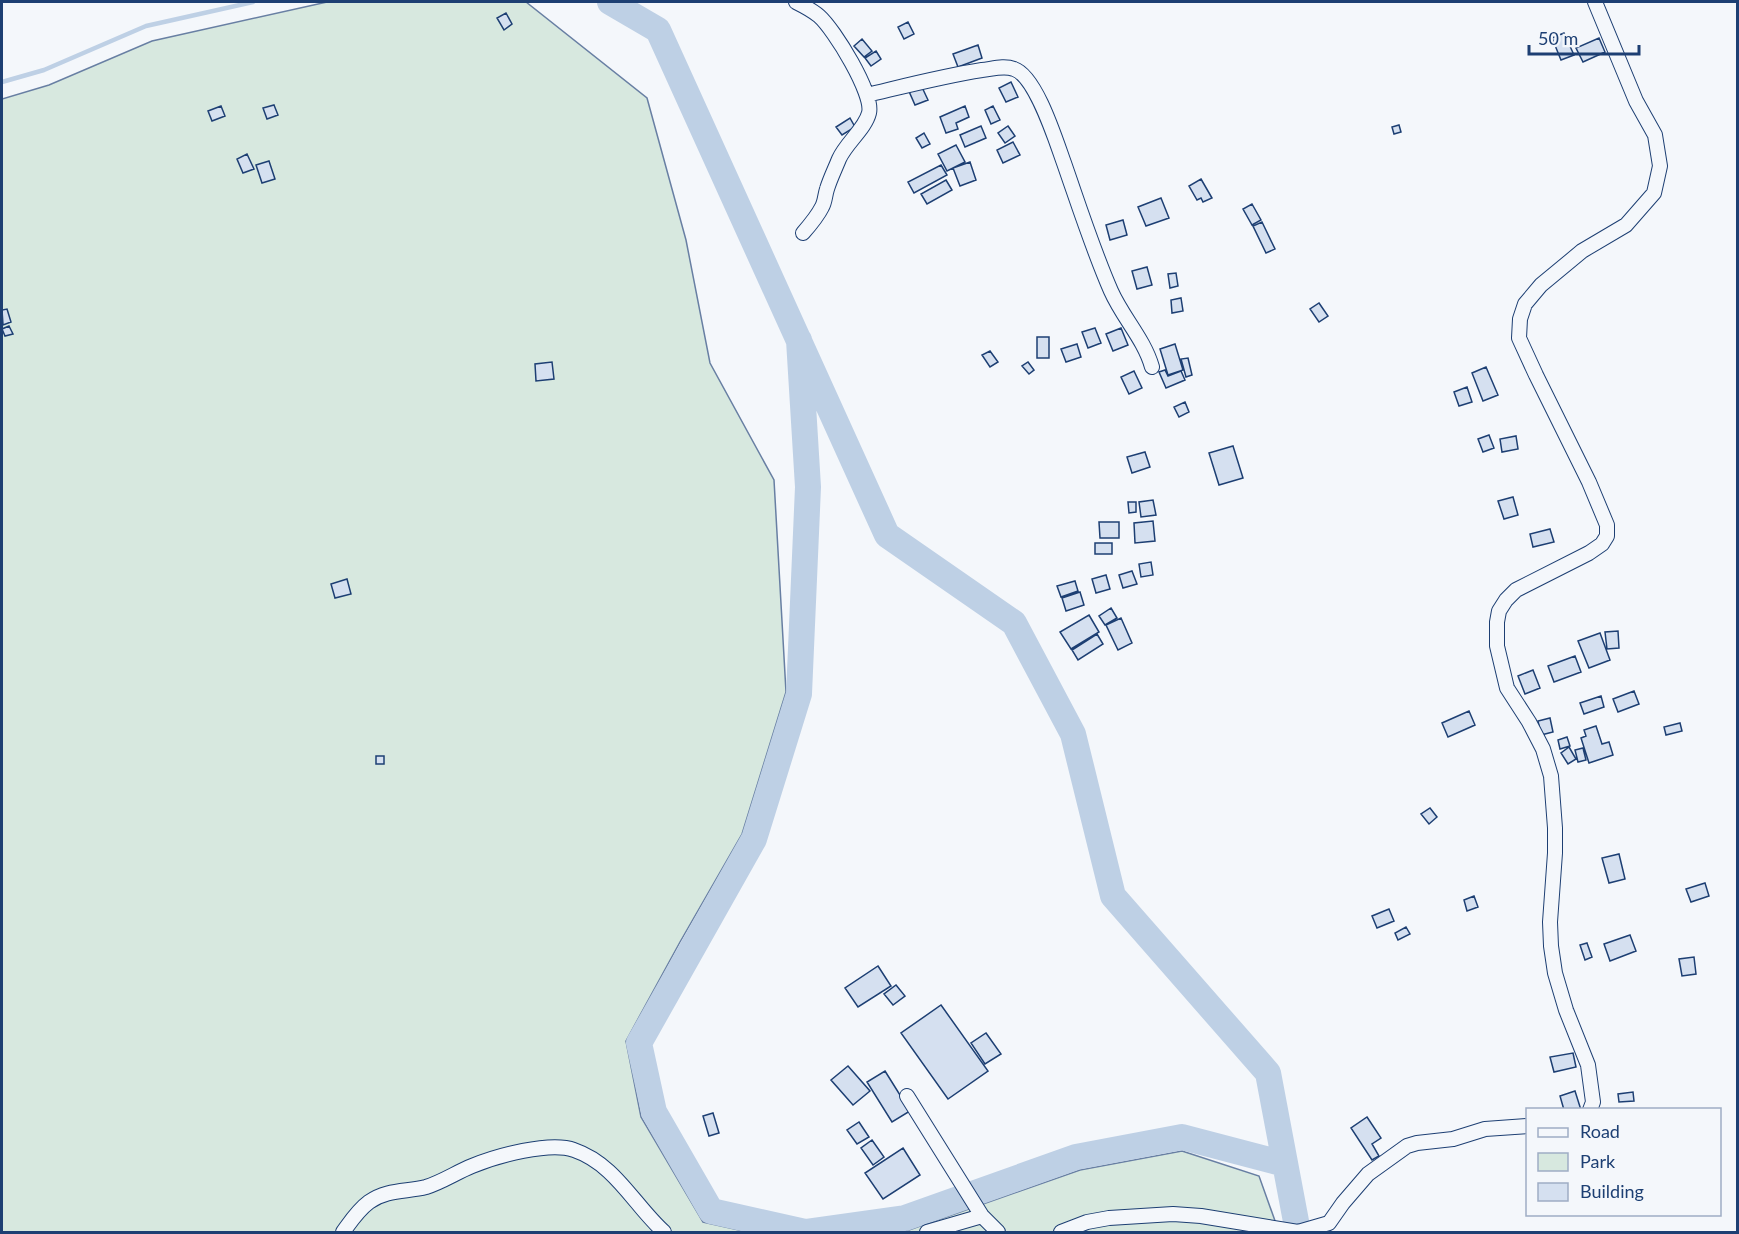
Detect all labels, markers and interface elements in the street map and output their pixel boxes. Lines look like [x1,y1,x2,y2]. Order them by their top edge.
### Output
scale bar [1529,18,1638,56]
text: 50 m [1538,27,1578,49]
legend [1526,1108,1721,1216]
text: Road [1580,1120,1620,1142]
text: Park [1580,1150,1616,1172]
text: Building [1580,1180,1644,1202]

